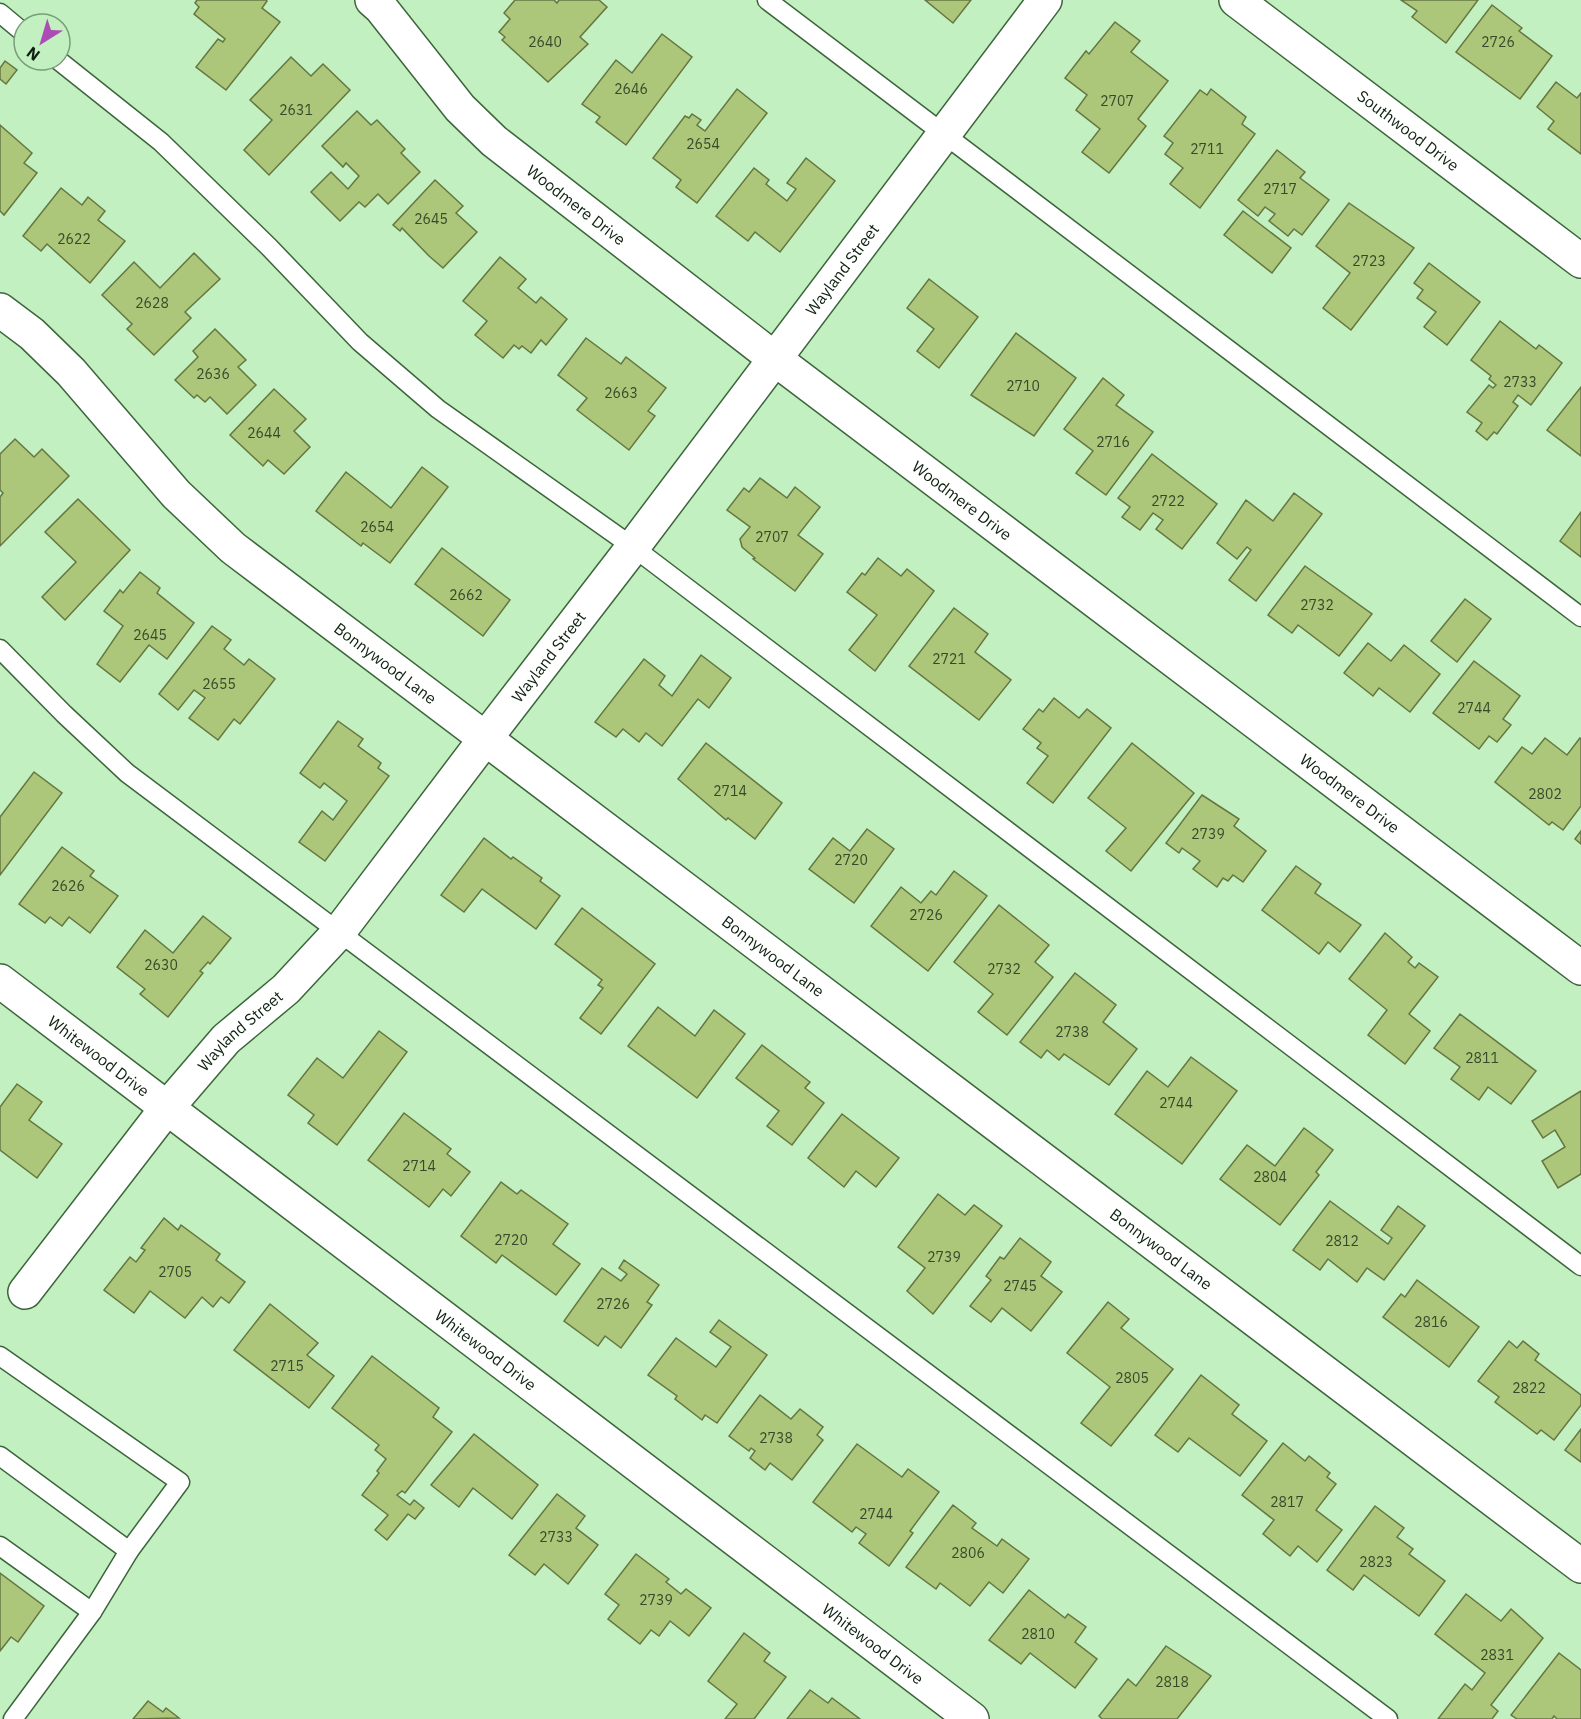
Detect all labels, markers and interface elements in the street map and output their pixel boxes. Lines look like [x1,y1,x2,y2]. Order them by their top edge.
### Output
north arrow [12,12,72,72]
house number: 2640 [528,33,562,51]
house number: 2726 [1481,33,1515,51]
text: N [22,43,44,65]
house number: 2646 [614,80,648,98]
street label: Southwood Drive [1353,85,1463,175]
house number: 2707 [1100,92,1134,110]
house number: 2631 [279,101,313,119]
house number: 2654 [686,135,720,153]
house number: 2711 [1190,140,1224,158]
street label: Woodmere Drive [523,160,630,250]
house number: 2717 [1263,180,1297,198]
house number: 2645 [414,210,448,228]
street label: Wayland Street [801,220,883,319]
house number: 2622 [57,230,91,248]
house number: 2723 [1352,252,1386,270]
house number: 2628 [135,294,169,312]
house number: 2636 [196,365,230,383]
house number: 2733 [1503,373,1537,391]
house number: 2710 [1006,377,1040,395]
house number: 2663 [604,384,638,402]
house number: 2644 [247,424,281,442]
house number: 2716 [1096,433,1130,451]
street label: Woodmere Drive [908,456,1016,545]
house number: 2722 [1151,492,1185,510]
house number: 2654 [360,518,394,536]
house number: 2707 [755,528,789,546]
house number: 2662 [449,586,483,604]
house number: 2732 [1300,596,1334,614]
street label: Wayland Street [507,607,590,706]
street label: Bonnywood Lane [330,618,441,708]
house number: 2645 [133,626,167,644]
house number: 2721 [932,650,966,668]
house number: 2655 [202,675,236,693]
house number: 2744 [1457,699,1491,717]
street label: Woodmere Drive [1296,749,1404,837]
house number: 2714 [713,782,747,800]
house number: 2802 [1528,785,1562,803]
house number: 2739 [1191,825,1225,843]
house number: 2720 [834,851,868,869]
house number: 2626 [51,877,85,895]
house number: 2726 [909,906,943,924]
street label: Bonnywood Lane [718,911,829,1001]
house number: 2630 [144,956,178,974]
house number: 2732 [987,960,1021,978]
street label: Wayland Street [193,986,287,1075]
street label: Whitewood Drive [44,1011,154,1101]
house number: 2738 [1055,1023,1089,1041]
house number: 2811 [1465,1049,1499,1067]
house number: 2744 [1159,1094,1193,1112]
house number: 2714 [402,1157,436,1175]
house number: 2804 [1253,1168,1287,1186]
street label: Bonnywood Lane [1106,1204,1216,1294]
house number: 2720 [494,1231,528,1249]
house number: 2812 [1325,1232,1359,1250]
house number: 2739 [927,1248,961,1266]
house number: 2705 [158,1263,192,1281]
house number: 2745 [1003,1277,1037,1295]
house number: 2726 [596,1295,630,1313]
street label: Whitewood Drive [431,1305,541,1395]
house number: 2816 [1414,1313,1448,1331]
house number: 2715 [270,1357,304,1375]
house number: 2805 [1115,1369,1149,1387]
house number: 2822 [1512,1379,1546,1397]
house number: 2738 [759,1429,793,1447]
house number: 2817 [1270,1493,1304,1511]
house number: 2744 [859,1505,893,1523]
house number: 2733 [539,1528,573,1546]
house number: 2806 [951,1544,985,1562]
house number: 2823 [1359,1553,1393,1571]
house number: 2739 [639,1591,673,1609]
street label: Whitewood Drive [818,1599,928,1689]
house number: 2810 [1021,1625,1055,1643]
house number: 2831 [1480,1646,1514,1664]
house number: 2818 [1155,1673,1189,1691]

